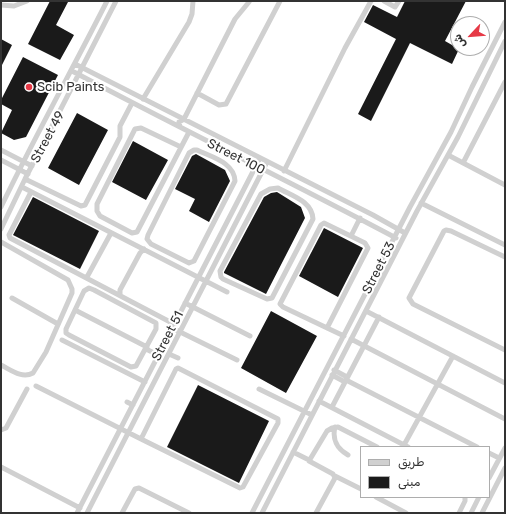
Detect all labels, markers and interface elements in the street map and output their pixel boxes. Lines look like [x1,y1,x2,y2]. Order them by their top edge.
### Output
north arrow [450,16,490,56]
text: ش [451,32,469,50]
place label: Scib Paints [37,79,104,95]
marker: Scib Paints [24,82,34,92]
street label: Street 49 [28,108,68,166]
street label: Street 100 [204,136,268,178]
street label: Street 53 [359,239,399,297]
street label: Street 51 [149,308,187,364]
legend [360,446,490,498]
text: طريق [398,455,424,469]
text: مبنى [398,475,420,489]

